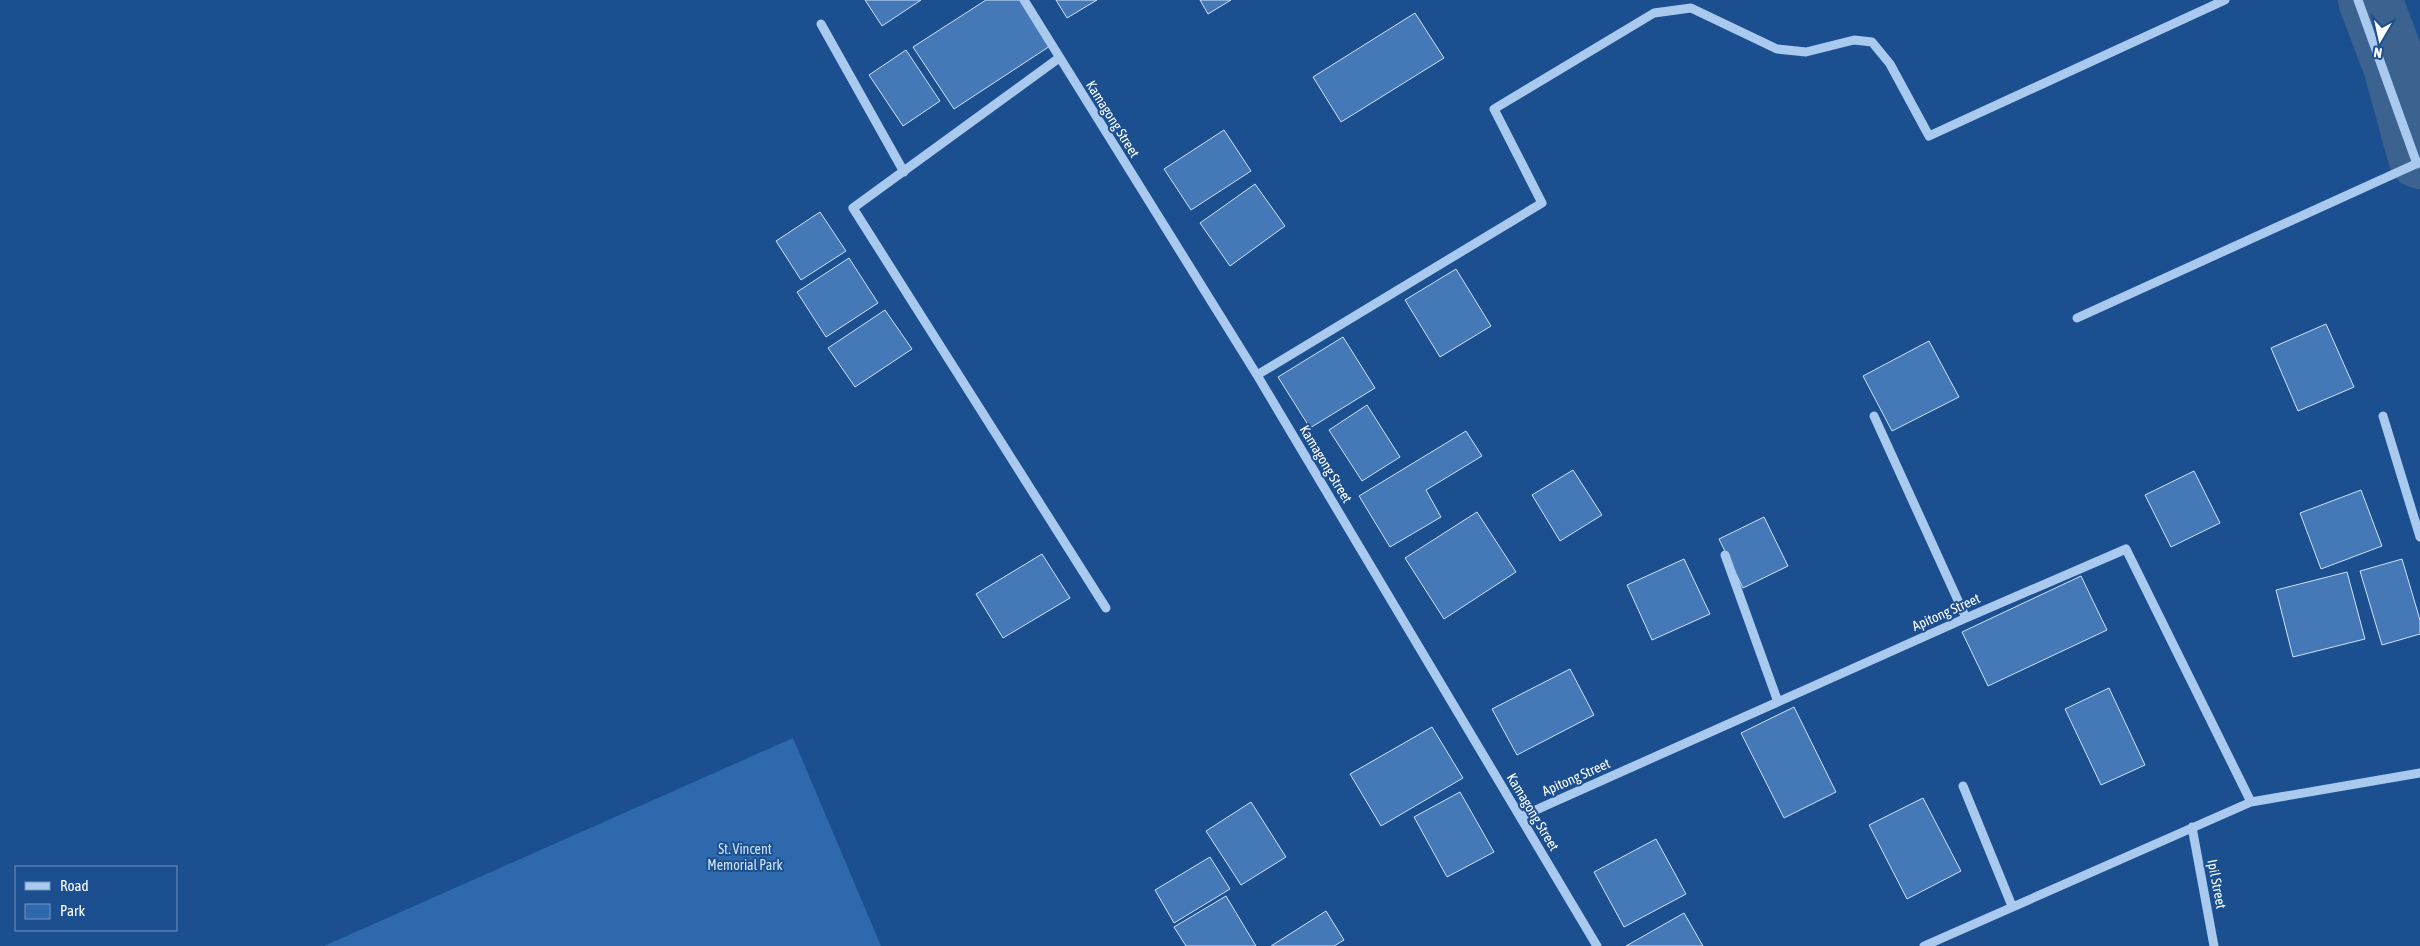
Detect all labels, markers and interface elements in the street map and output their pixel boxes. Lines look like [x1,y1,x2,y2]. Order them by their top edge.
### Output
north arrow [2355,15,2405,65]
text: N [2373,44,2383,61]
street label: Kamagong Street [1083,78,1143,160]
street label: Kamagong Street [1297,422,1355,506]
street label: Apitong Street [1910,590,1982,634]
street label: Apitong Street [1540,755,1612,799]
street label: Kamagong Street [1504,770,1562,854]
park label: St. Vincent Memorial Park [707,841,783,873]
street label: Ipil Street [2204,858,2230,910]
legend [15,866,178,931]
text: Road [60,877,89,894]
text: Park [60,902,85,919]

